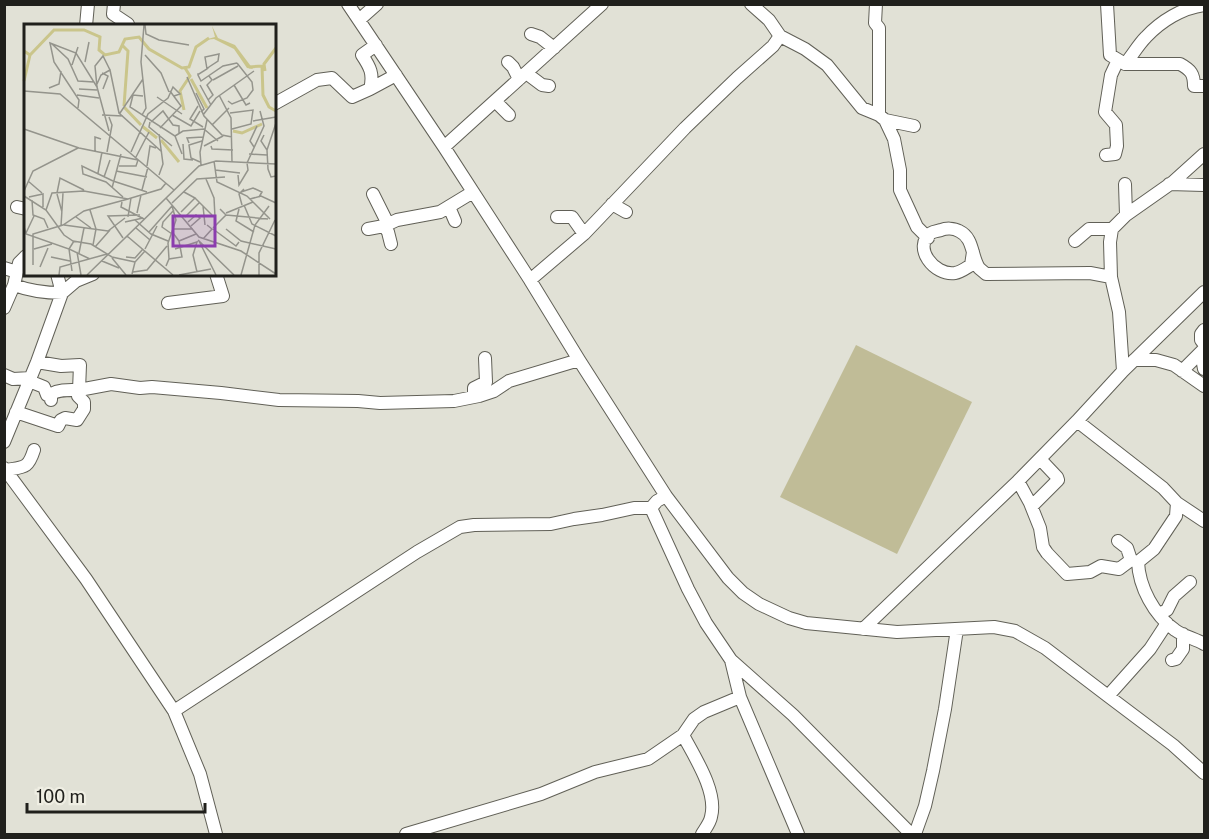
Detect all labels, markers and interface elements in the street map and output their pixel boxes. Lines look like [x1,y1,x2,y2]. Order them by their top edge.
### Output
inset map [24,24,276,276]
scale bar [27,776,206,814]
text: 100 m [36,786,85,807]

